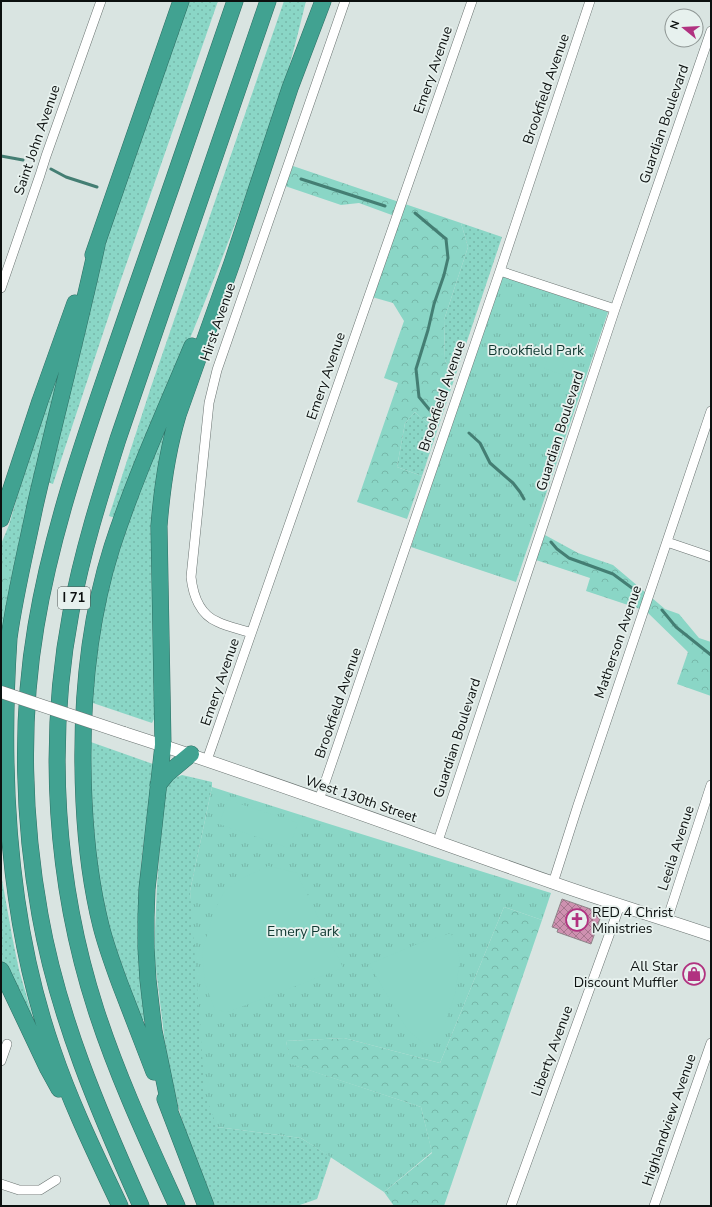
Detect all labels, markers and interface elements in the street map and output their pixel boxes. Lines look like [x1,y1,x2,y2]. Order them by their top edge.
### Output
north arrow [664,8,704,48]
text: N [667,19,683,31]
street label: Emery Avenue [409,24,457,116]
street label: Brookfield Avenue [518,31,574,147]
street label: Guardian Boulevard [635,62,693,186]
street label: Saint John Avenue [9,82,65,198]
street label: Hirst Avenue [196,280,240,364]
street label: Emery Avenue [302,330,350,422]
street label: Brookfield Avenue [414,338,470,454]
park label: Brookfield Park [488,341,585,360]
street label: Guardian Boulevard [532,369,588,493]
street label: Matherson Avenue [590,583,646,701]
road number: I 71 [58,587,90,609]
street label: Emery Avenue [196,636,244,728]
street label: Brookfield Avenue [310,645,366,761]
street label: Guardian Boulevard [429,676,485,800]
street label: West 130th Street [303,771,420,827]
street label: Leeila Avenue [653,803,699,893]
place label: RED 4 Christ Ministries [592,903,673,938]
church icon: RED 4 Christ Ministries [564,907,590,933]
park label: Emery Park [267,922,340,941]
place label: All Star Discount Muffler [574,957,678,992]
shop icon: All Star Discount Muffler [681,961,707,987]
street label: Liberty Avenue [527,1003,577,1099]
street label: Highlandview Avenue [637,1051,701,1189]

